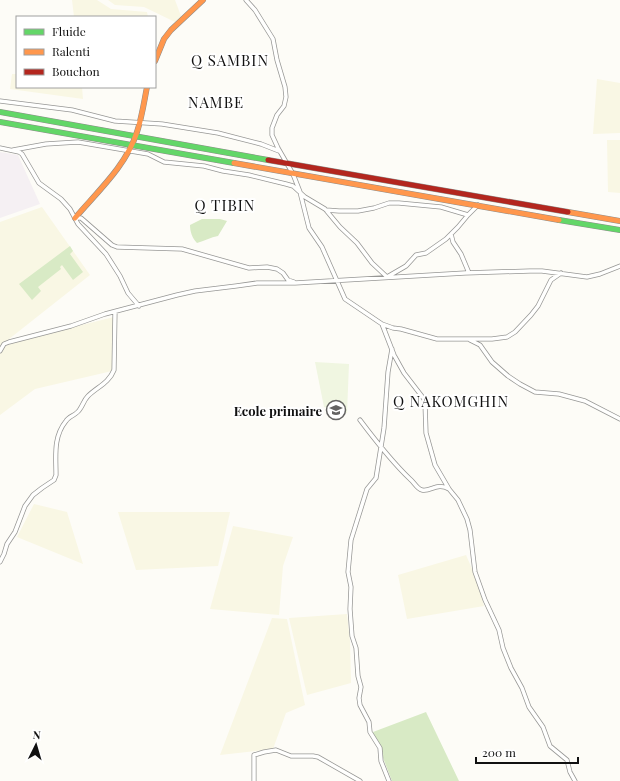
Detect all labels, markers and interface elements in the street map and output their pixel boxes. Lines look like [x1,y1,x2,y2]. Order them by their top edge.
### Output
legend [16,16,156,88]
text: Fluide [52,23,86,39]
text: Ralenti [52,43,91,59]
district label: Q SAMBIN [191,50,269,70]
text: Bouchon [52,63,100,79]
district label: NAMBE [188,92,244,112]
district label: Q TIBIN [195,195,255,215]
district label: Q NAKOMGHIN [393,391,509,411]
school or university icon: Ecole primaire [325,399,347,421]
place label: Ecole primaire [234,402,322,419]
north arrow [16,725,56,765]
text: N [32,727,42,742]
scale bar [476,739,578,765]
text: 200 m [482,744,516,760]

